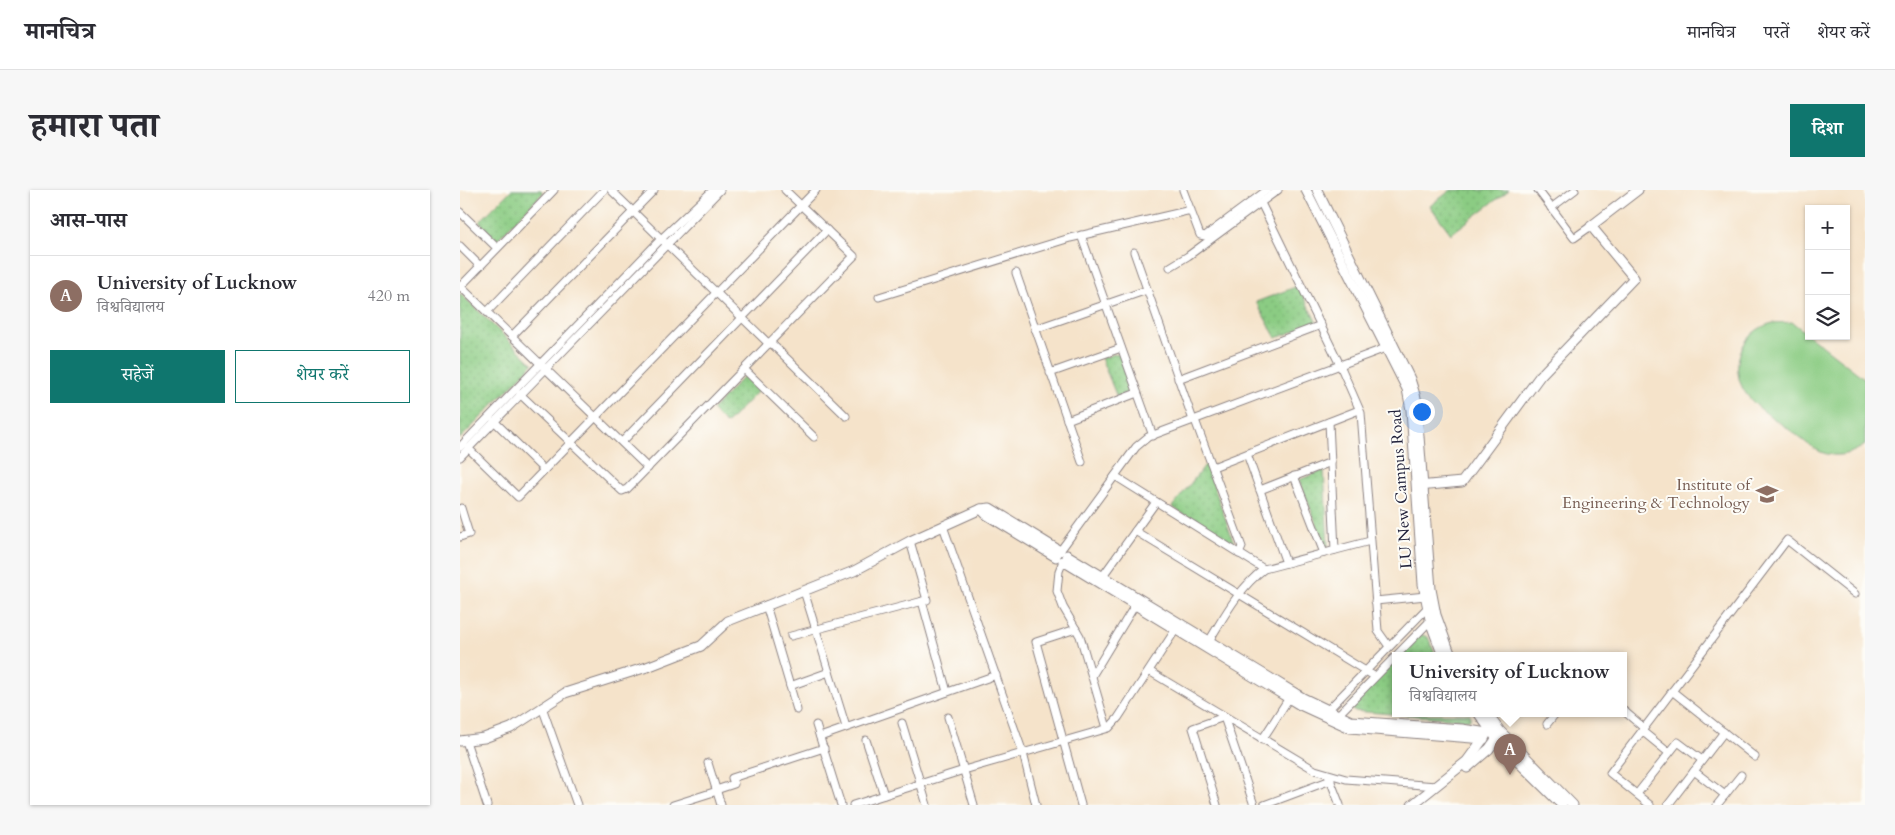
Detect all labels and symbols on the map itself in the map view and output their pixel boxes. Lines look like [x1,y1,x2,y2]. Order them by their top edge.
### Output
your location [1409,399,1435,425]
street label: LU New Campus Road [1384,408,1418,570]
place label: Institute of Engineering & Technology [1562,474,1753,514]
school or university icon: Institute of Engineering & Technology [1754,481,1780,507]
pin: A [1494,734,1526,775]

